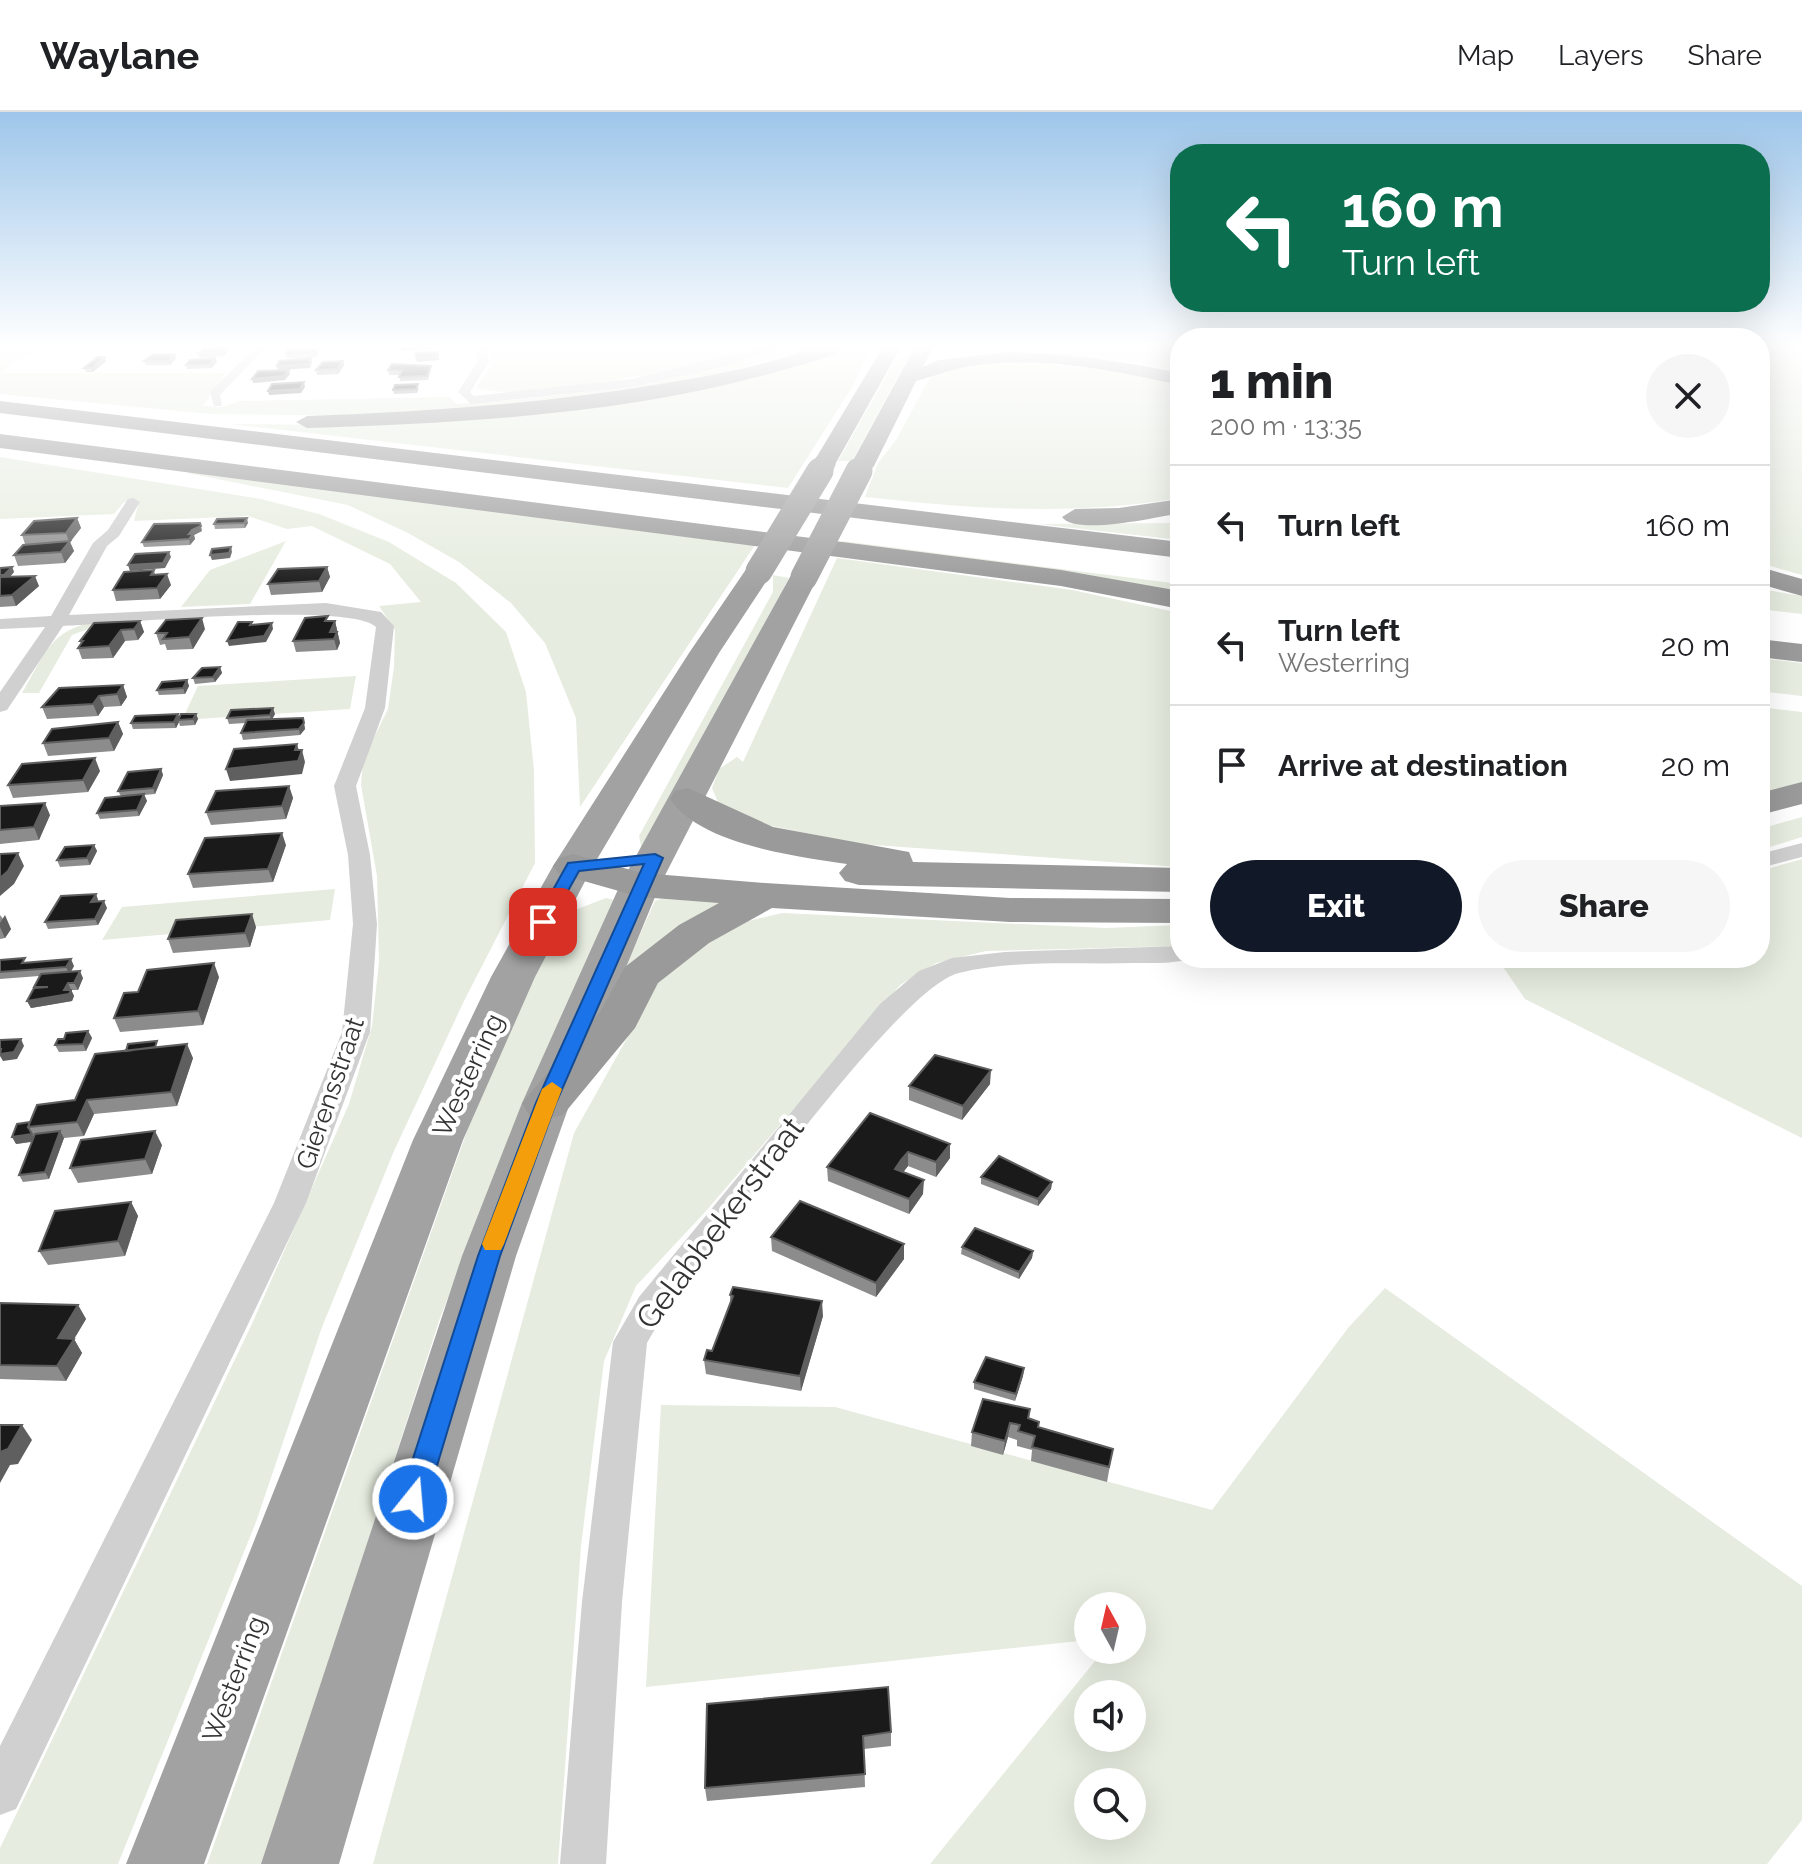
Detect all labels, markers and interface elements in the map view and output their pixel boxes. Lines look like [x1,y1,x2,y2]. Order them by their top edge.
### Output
text: Waylane [40,33,199,78]
text: Map [1457,39,1514,72]
text: Layers [1558,39,1644,72]
text: Share [1688,39,1762,72]
text: 160 m [1342,174,1504,240]
icon: left [1210,176,1314,280]
text: Turn left [1342,241,1480,283]
text: 1 min [1210,353,1333,409]
button: close [1646,354,1730,438]
text: 200 m · 13:35 [1210,411,1362,441]
icon: left [1210,503,1254,547]
text: Turn left [1278,508,1400,543]
text: 160 m [1645,508,1730,543]
text: Turn left [1278,613,1400,648]
icon: left [1210,623,1254,667]
text: 20 m [1661,628,1730,663]
text: Westerring [1278,648,1410,678]
icon: arrive [1210,743,1254,787]
text: Arrive at destination [1278,748,1568,783]
text: 20 m [1661,748,1730,783]
button: Exit [1210,860,1462,952]
button: Share [1478,860,1730,952]
pin [509,888,577,956]
icon: arrive [521,900,565,944]
street label: Westerring [426,1009,510,1141]
street label: Gierensstraat [290,1013,370,1173]
street label: Gelabbekerstraat [628,1110,811,1336]
position arrow [371,1457,455,1541]
north arrow [1074,1592,1146,1664]
map controls [1074,1592,1146,1840]
street label: Westerring [196,1612,272,1746]
button: sound [1074,1680,1146,1752]
button: search [1074,1768,1146,1840]

